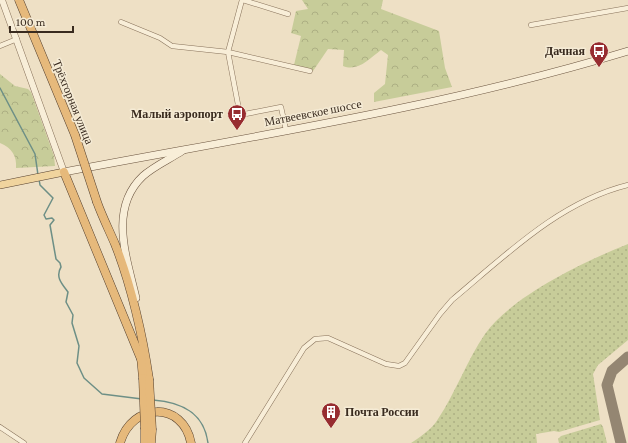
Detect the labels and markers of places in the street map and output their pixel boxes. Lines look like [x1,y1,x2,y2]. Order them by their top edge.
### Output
bus stop icon: Дачная [588,40,610,68]
place label: Дачная [545,44,586,58]
bus stop icon: Малый аэропорт [226,103,248,131]
place label: Малый аэропорт [131,107,223,121]
building icon: Почта России [320,401,342,429]
place label: Почта России [345,405,419,419]

